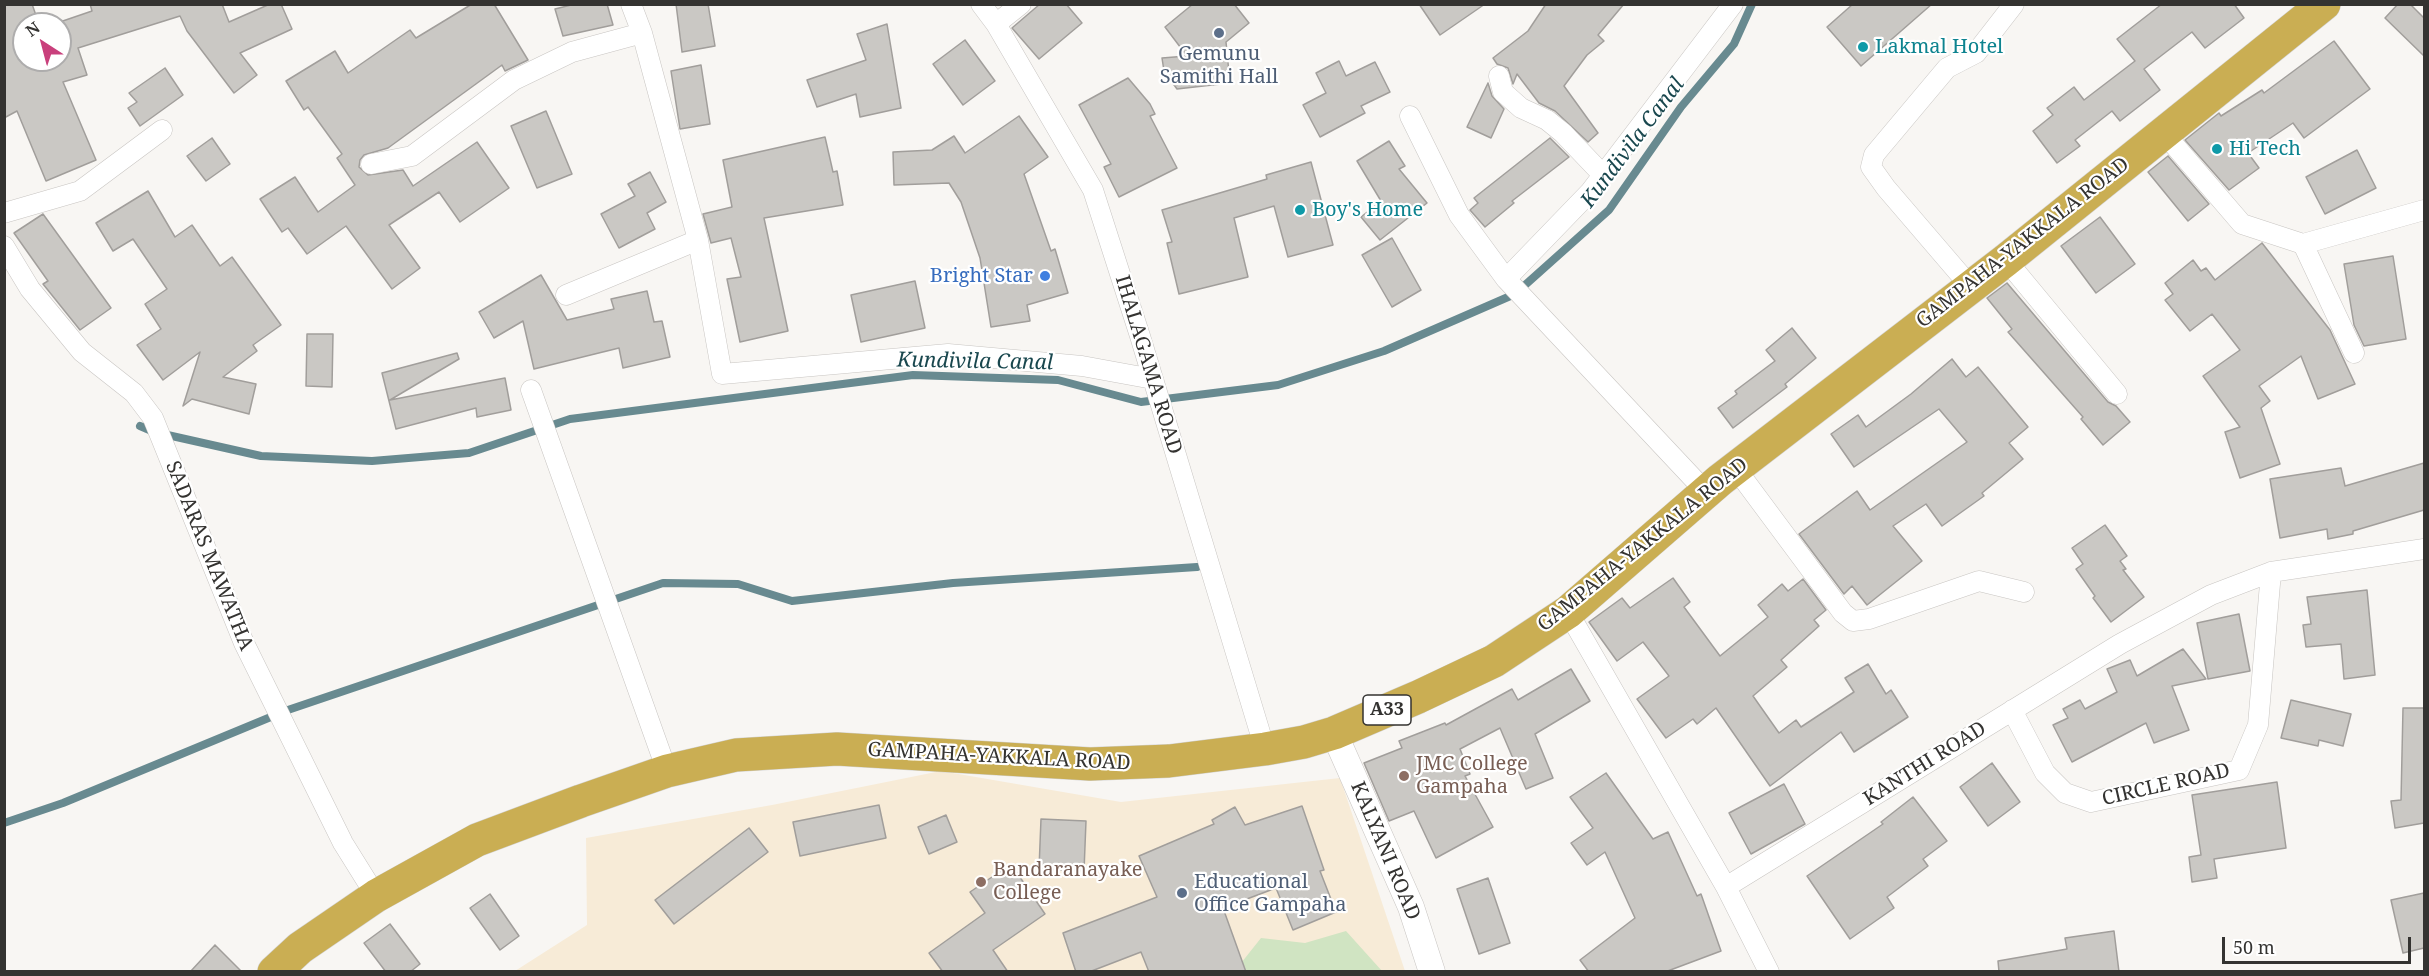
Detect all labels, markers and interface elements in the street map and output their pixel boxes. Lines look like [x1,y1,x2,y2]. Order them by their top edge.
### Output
north arrow [12,12,72,72]
text: N [21,16,44,42]
marker: Gemunu Samithi Hall [1212,26,1226,40]
place label: Lakmal Hotel [1875,35,2003,59]
marker: Lakmal Hotel [1856,40,1870,54]
place label: Gemunu Samithi Hall [1160,42,1278,89]
water label: Kundivila Canal [1576,73,1690,213]
place label: Hi Tech [2229,137,2301,161]
marker: Hi Tech [2210,142,2224,156]
street label: GAMPAHA-YAKKALA ROAD [1912,152,2134,334]
place label: Boy's Home [1312,198,1423,222]
marker: Boy's Home [1293,203,1307,217]
place label: Bright Star [930,264,1033,288]
marker: Bright Star [1038,269,1052,283]
street label: IHALAGAMA ROAD [1109,273,1187,457]
water label: Kundivila Canal [897,348,1053,376]
street label: GAMPAHA-YAKKALA ROAD [1533,453,1753,637]
street label: SADARAS MAWATHA [160,458,258,654]
road number: A33 [1363,695,1411,725]
street label: KANTHI ROAD [1859,717,1991,811]
street label: GAMPAHA-YAKKALA ROAD [867,738,1131,776]
place label: JMC College Gampaha [1416,752,1528,799]
street label: CIRCLE ROAD [2100,759,2232,811]
marker: JMC College Gampaha [1397,769,1411,783]
street label: KALYANI ROAD [1345,778,1425,924]
place label: Bandaranayake College [993,858,1142,905]
place label: Educational Office Gampaha [1194,870,1347,917]
marker: Bandaranayake College [974,875,988,889]
marker: Educational Office Gampaha [1175,886,1189,900]
scale bar [2225,925,2414,963]
text: 50 m [2233,935,2275,959]

